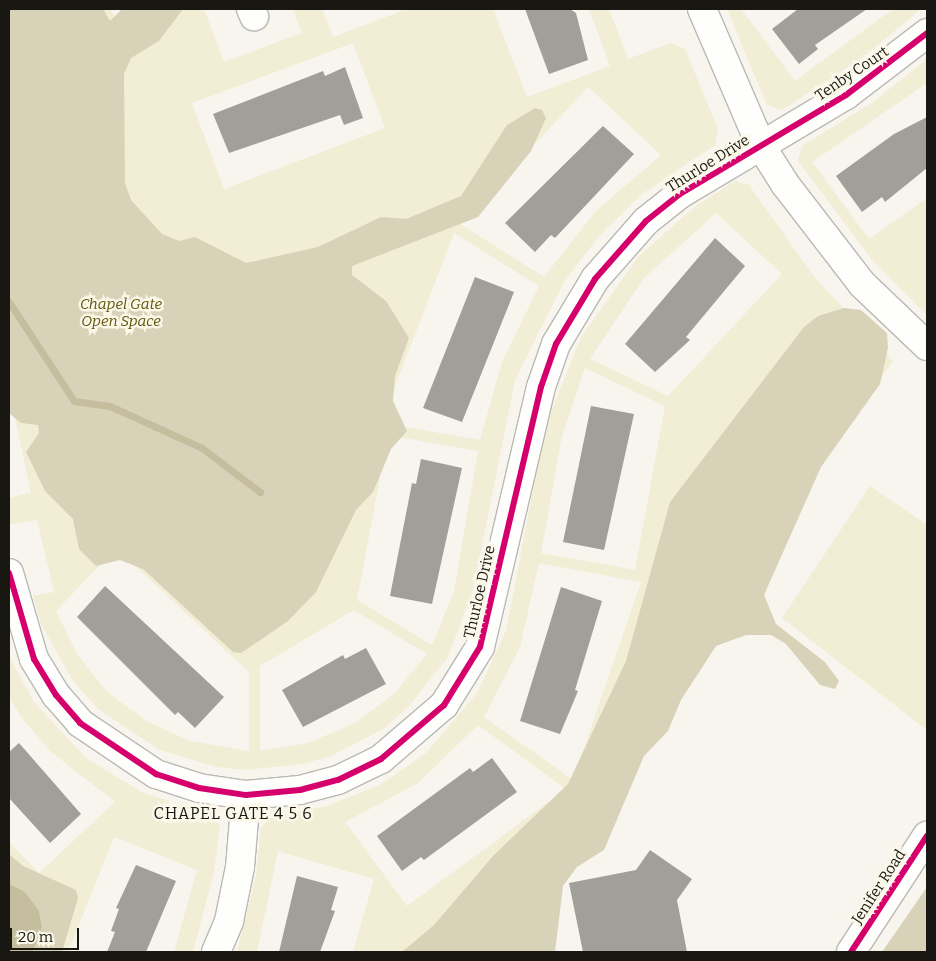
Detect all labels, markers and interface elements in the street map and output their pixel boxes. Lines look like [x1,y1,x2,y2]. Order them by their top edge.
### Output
street label: Tenby Court [812,43,892,105]
street label: Thurloe Drive [663,131,753,197]
park label: Chapel Gate Open Space [80,295,162,330]
street label: Thurloe Drive [461,544,499,640]
district label: CHAPEL GATE 4 5 6 [151,804,315,824]
street label: Jenifer Road [848,846,910,928]
scale bar [12,918,81,950]
text: 20 m [18,928,53,946]

